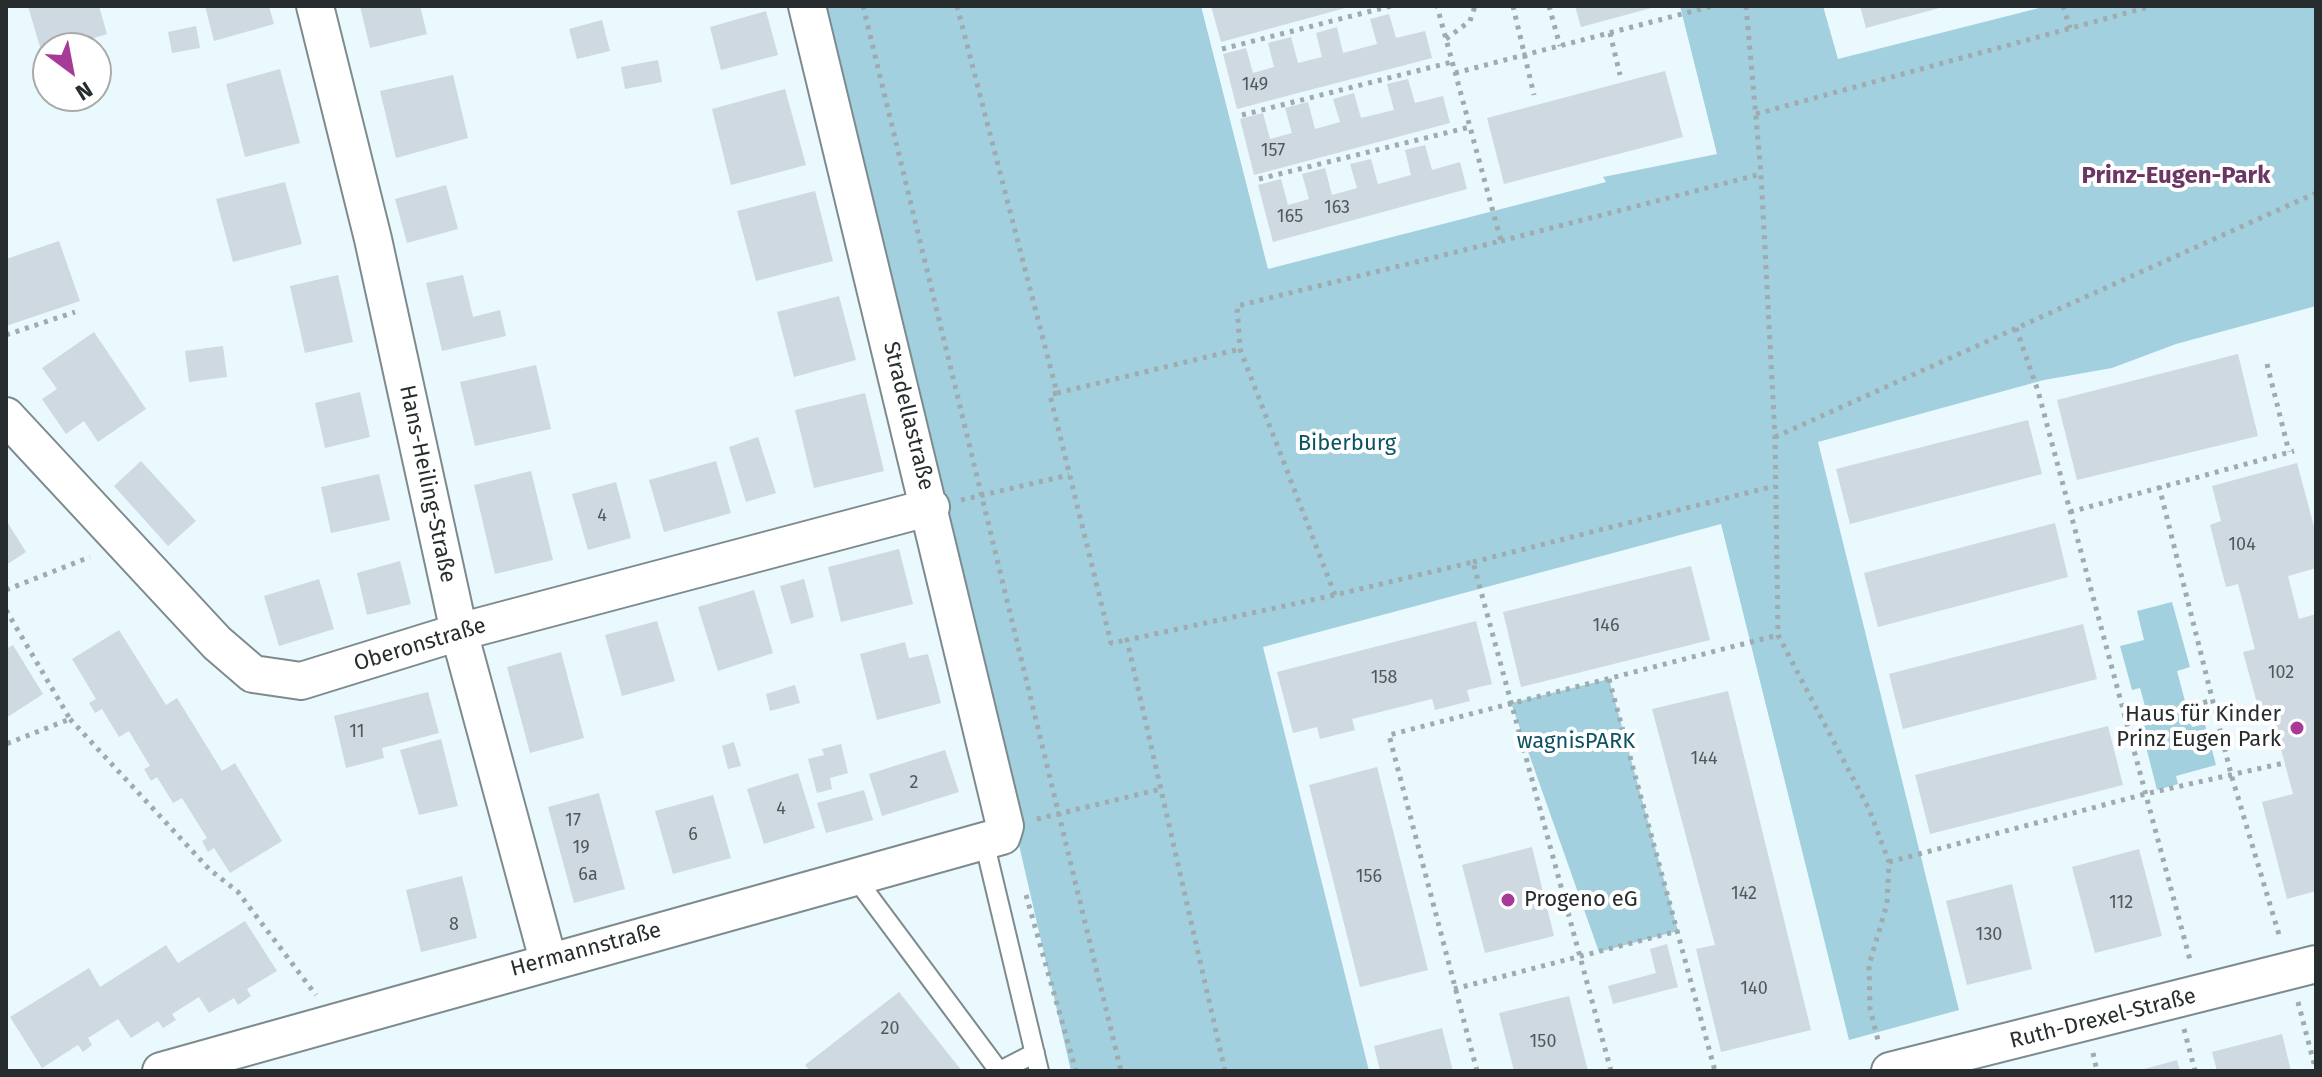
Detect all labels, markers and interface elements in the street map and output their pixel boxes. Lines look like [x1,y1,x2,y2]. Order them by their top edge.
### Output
north arrow [32,32,112,112]
house number: 149 [1242,74,1268,96]
text: N [71,76,97,106]
house number: 157 [1261,140,1285,162]
district label: Prinz-Eugen-Park [2082,162,2270,190]
house number: 163 [1324,197,1350,219]
house number: 165 [1277,206,1303,228]
street label: Stradellastraße [877,339,939,493]
street label: Hans-Heiling-Straße [393,383,461,585]
park label: Biberburg [1298,431,1396,457]
house number: 4 [597,505,607,527]
house number: 104 [2228,534,2256,556]
street label: Oberonstraße [351,612,489,678]
house number: 146 [1593,615,1619,637]
house number: 102 [2268,662,2294,684]
house number: 158 [1371,667,1397,689]
place label: Haus für Kinder Prinz Eugen Park [2116,702,2281,754]
marker: Haus für Kinder Prinz Eugen Park [2288,719,2306,737]
house number: 11 [349,721,365,743]
park label: wagnisPARK [1517,729,1635,755]
house number: 144 [1691,748,1717,770]
house number: 2 [910,772,918,794]
house number: 4 [776,798,786,820]
house number: 17 [565,810,581,832]
house number: 6 [688,824,698,846]
house number: 19 [572,837,590,859]
house number: 6a [578,864,598,886]
house number: 156 [1356,866,1382,888]
house number: 142 [1731,883,1757,905]
place label: Progeno eG [1524,887,1638,913]
marker: Progeno eG [1499,891,1517,909]
house number: 112 [2109,892,2133,914]
house number: 8 [449,914,459,936]
street label: Hermannstraße [508,917,664,983]
house number: 130 [1976,924,2002,946]
house number: 140 [1740,978,1768,1000]
street label: Ruth-Drexel-Straße [2007,983,2199,1055]
house number: 20 [881,1018,899,1040]
house number: 150 [1530,1031,1556,1053]

